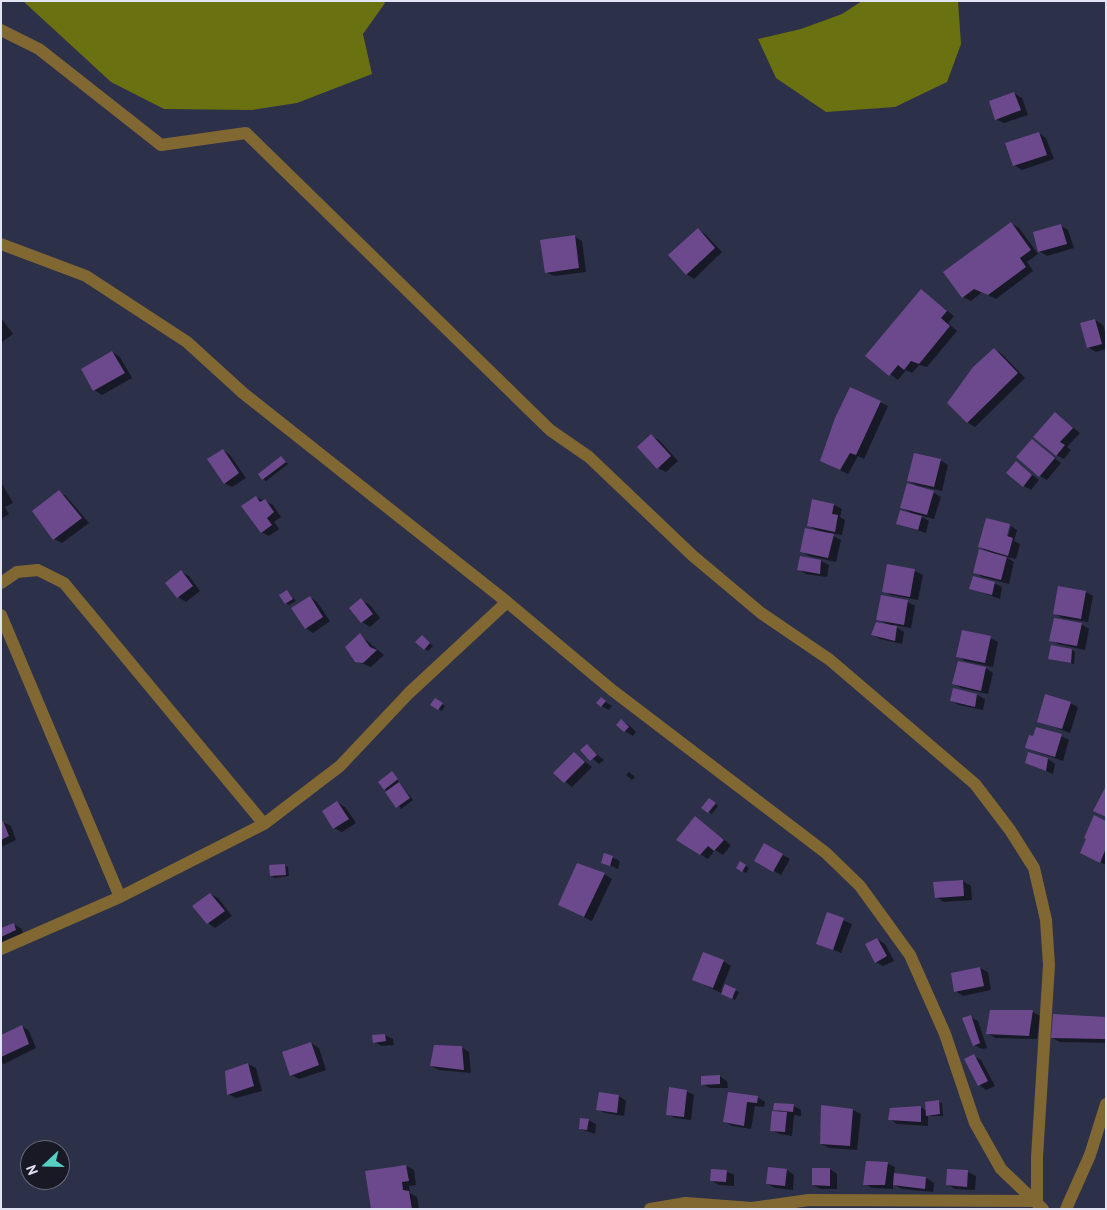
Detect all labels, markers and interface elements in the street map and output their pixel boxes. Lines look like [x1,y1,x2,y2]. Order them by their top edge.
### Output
north arrow [20,1140,70,1190]
text: N [22,1163,42,1178]

